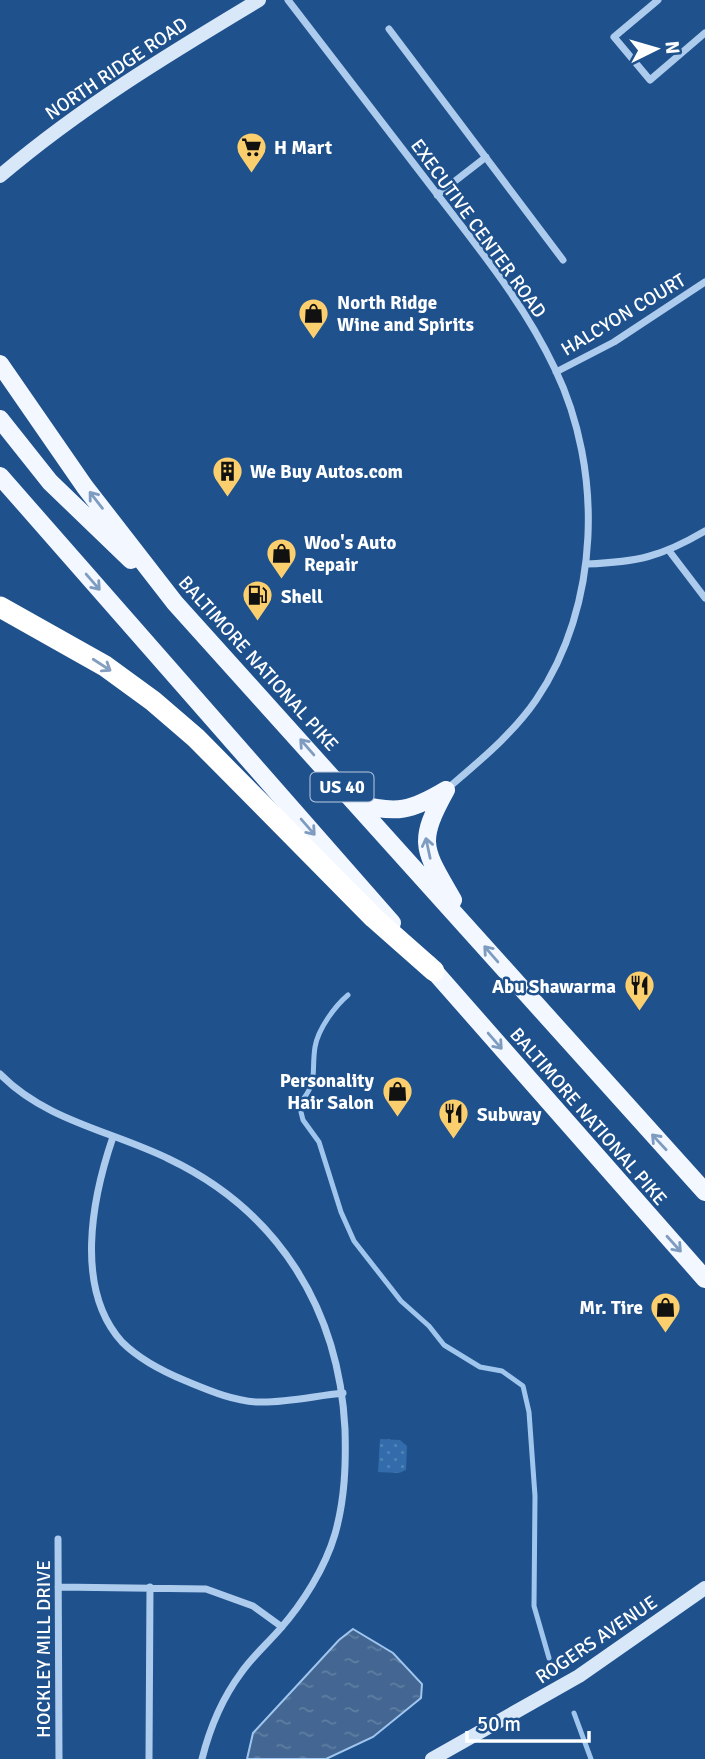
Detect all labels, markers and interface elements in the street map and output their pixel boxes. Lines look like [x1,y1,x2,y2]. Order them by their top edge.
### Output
street label: NORTH RIDGE ROAD [41,12,192,125]
north arrow [621,14,691,84]
text: N [659,40,684,55]
supermarket icon: H Mart [234,130,268,174]
street label: EXECUTIVE CENTER ROAD [405,134,551,323]
place label: H Mart [274,136,332,160]
street label: HALCYON COURT [557,268,691,362]
place label: North Ridge Wine and Spirits [337,291,474,337]
shop icon: North Ridge Wine and Spirits [297,296,331,340]
building icon: We Buy Autos.com [210,454,244,498]
place label: We Buy Autos.com [250,460,403,484]
one-way arrow [88,492,103,510]
place label: Woo's Auto Repair [304,531,397,577]
shop icon: Woo's Auto Repair [264,536,298,580]
street label: BALTIMORE NATIONAL PIKE [173,571,343,756]
one-way arrow [85,573,101,591]
fuel station icon: Shell [241,579,275,623]
place label: Shell [281,585,323,609]
one-way arrow [91,658,111,672]
one-way arrow [299,739,315,757]
road number: US 40 [310,772,374,802]
one-way arrow [300,818,316,836]
one-way arrow [420,838,433,860]
one-way arrow [483,945,499,963]
restaurant icon: Abu Shawarma [622,969,656,1013]
place label: Abu Shawarma [492,975,616,999]
street label: BALTIMORE NATIONAL PIKE [504,1023,672,1210]
one-way arrow [487,1032,503,1050]
place label: Personality Hair Salon [280,1069,375,1115]
shop icon: Personality Hair Salon [380,1074,414,1118]
restaurant icon: Subway [437,1097,471,1141]
place label: Subway [477,1103,542,1127]
one-way arrow [651,1134,668,1151]
one-way arrow [665,1234,681,1252]
shop icon: Mr. Tire [649,1290,683,1334]
place label: Mr. Tire [579,1296,643,1320]
street label: HOCKLEY MILL DRIVE [32,1560,56,1738]
street label: ROGERS AVENUE [531,1590,662,1689]
scale bar [467,1700,590,1744]
text: 50 m [477,1711,521,1737]

